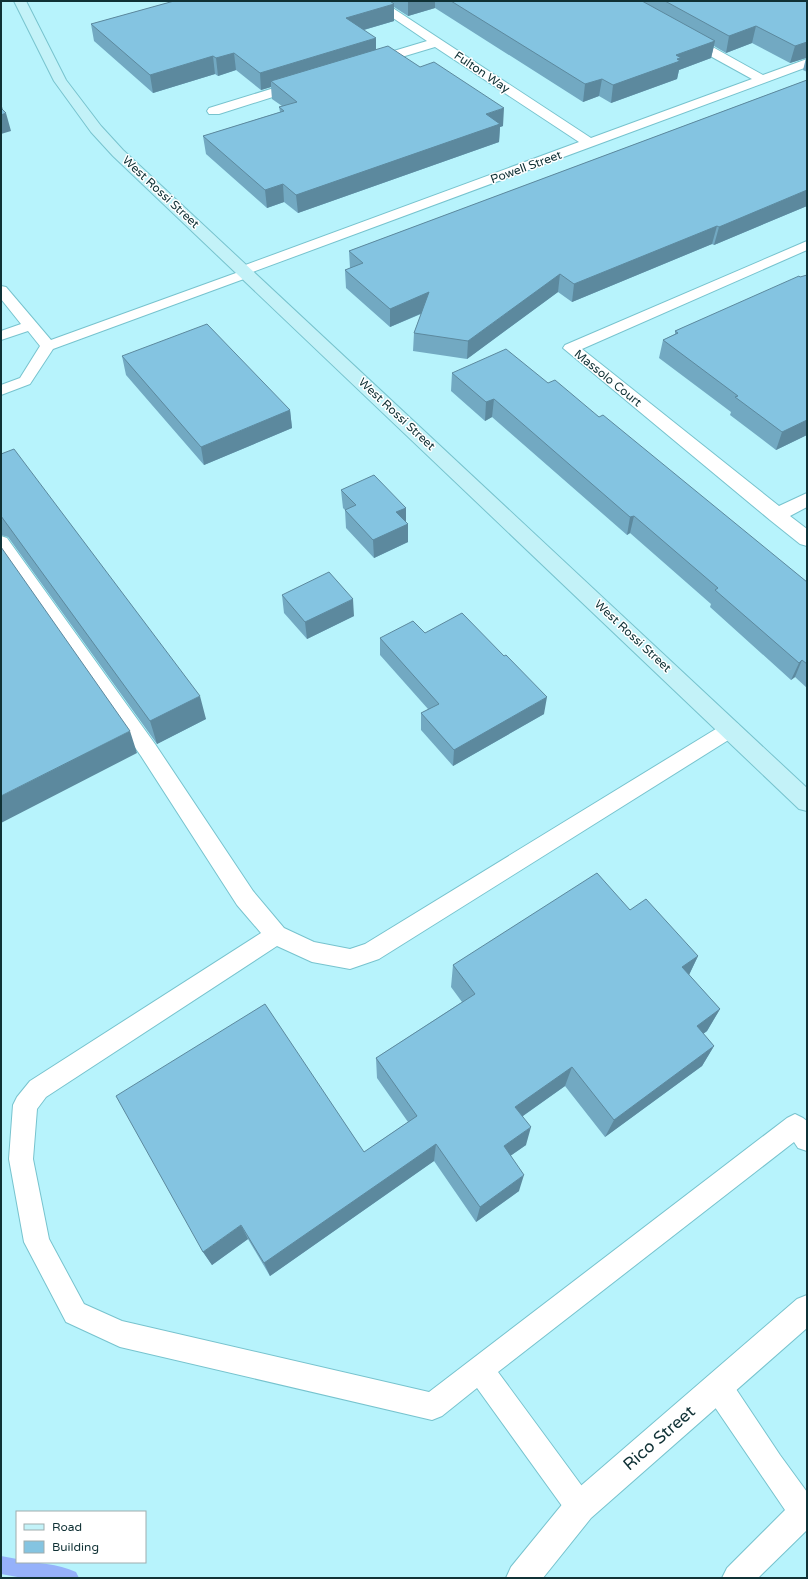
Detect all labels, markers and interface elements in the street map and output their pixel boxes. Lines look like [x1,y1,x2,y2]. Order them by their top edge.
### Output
street label: Fulton Way [451,48,513,96]
street label: Powell Street [488,148,564,186]
street label: West Rossi Street [120,153,202,231]
street label: Massolo Court [572,347,645,410]
street label: West Rossi Street [356,375,438,453]
street label: West Rossi Street [592,597,674,675]
street label: Rico Street [619,1401,700,1475]
legend [16,1511,146,1563]
text: Road [52,1520,82,1534]
text: Building [52,1540,99,1554]

